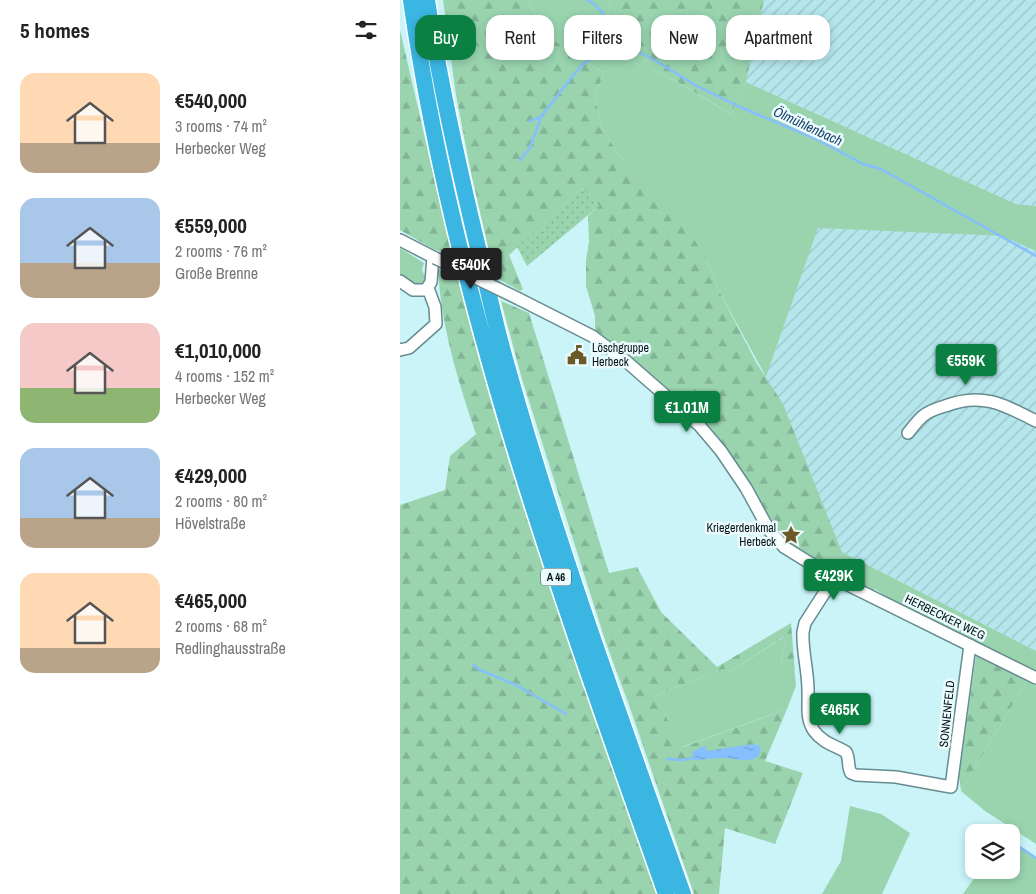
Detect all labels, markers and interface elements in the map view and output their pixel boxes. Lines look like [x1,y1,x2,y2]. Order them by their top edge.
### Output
chip: Buy [415,15,476,60]
chip: Rent [486,15,554,60]
chip: Filters [564,15,641,60]
chip: New [651,15,716,60]
chip: Apartment [726,15,830,60]
text: 5 homes [20,16,90,45]
icon: filters [352,16,380,44]
text: €540,000 [175,86,247,115]
icon: home [60,93,120,153]
water label: Ölmühlenbach [771,102,845,150]
text: 3 rooms · 74 m² [175,115,267,137]
text: Herbecker Weg [175,137,266,159]
text: €559,000 [175,211,247,240]
icon: home [60,218,120,278]
text: 2 rooms · 76 m² [175,240,267,262]
pin: €540K [436,248,506,290]
text: €540K [452,253,490,275]
text: Große Brenne [175,262,258,284]
text: €1,010,000 [175,336,261,365]
place label: Löschgruppe Herbeck [592,340,649,370]
icon: home [60,343,120,403]
public building icon: Löschgruppe Herbeck [566,344,588,366]
pin: €559K [931,344,1001,386]
text: €559K [947,349,985,371]
text: 4 rooms · 152 m² [175,365,274,387]
text: Herbecker Weg [175,387,266,409]
pin: €1.01M [646,390,728,433]
text: €1.01M [665,396,709,418]
text: €429,000 [175,461,247,490]
icon: home [60,468,120,528]
text: 2 rooms · 80 m² [175,490,267,512]
text: Hövelstraße [175,512,246,534]
place label: Kriegerdenkmal Herbeck [707,520,776,550]
place icon: Kriegerdenkmal Herbeck [780,524,802,546]
pin: €429K [799,558,869,601]
text: €429K [815,564,853,586]
road number: A 46 [541,568,571,586]
text: €465,000 [175,586,247,615]
street label: HERBECKER WEG [902,591,988,643]
icon: home [60,593,120,653]
text: 2 rooms · 68 m² [175,615,267,637]
text: Redlinghausstraße [175,637,286,659]
street label: SONNENFELD [936,680,958,748]
pin: €465K [805,692,875,735]
text: €465K [821,698,859,720]
map controls [965,824,1020,879]
button: layers [965,824,1020,879]

